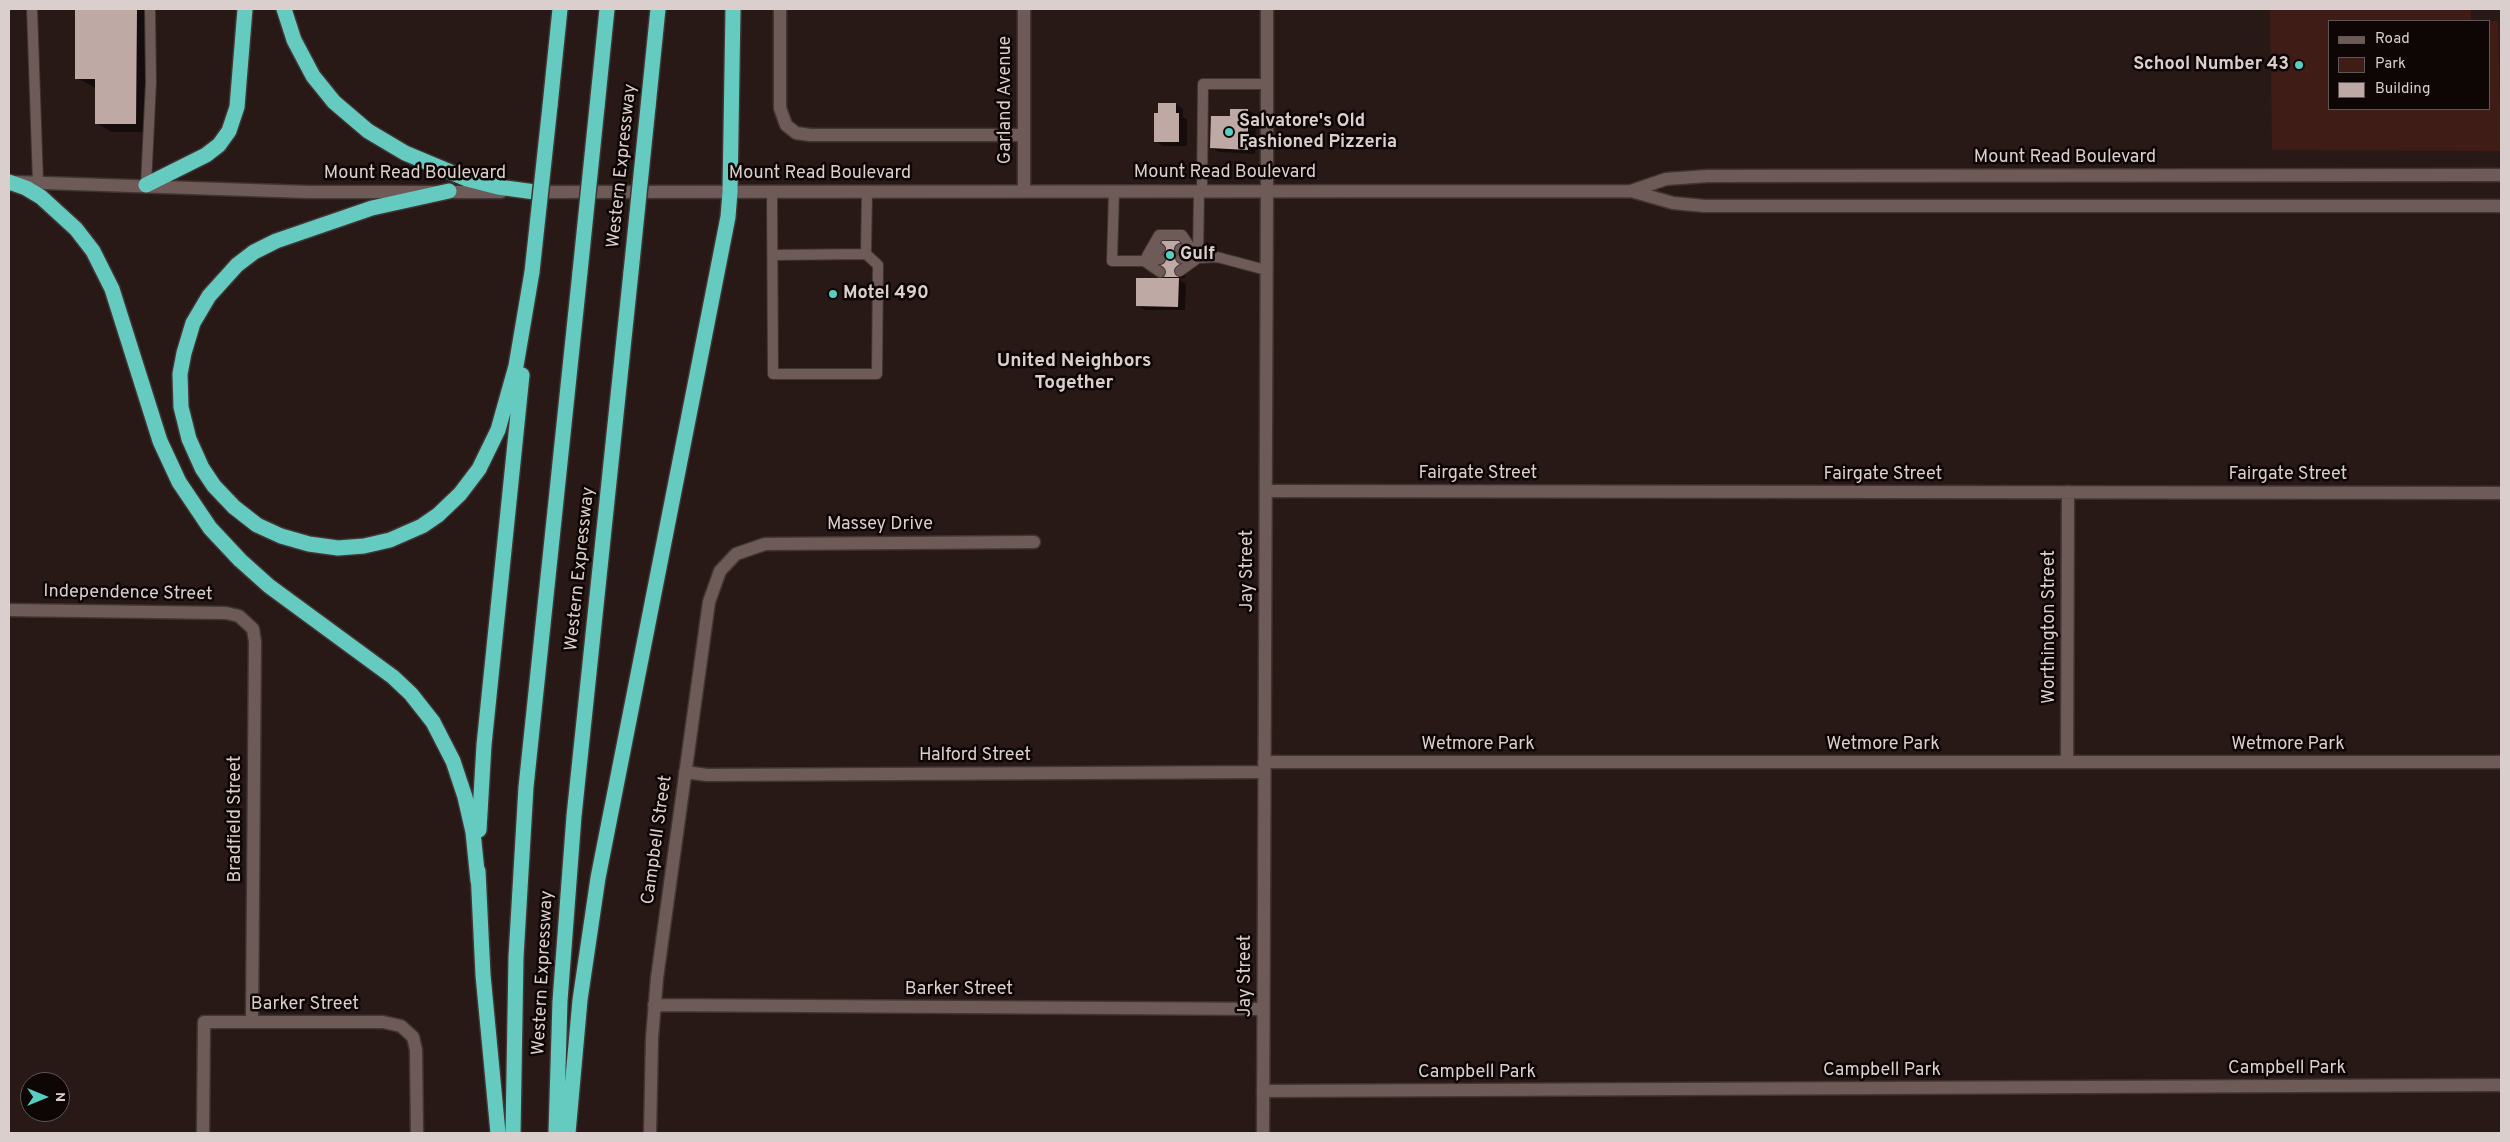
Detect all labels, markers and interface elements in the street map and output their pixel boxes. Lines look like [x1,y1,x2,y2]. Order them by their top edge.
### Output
legend [2328,20,2490,110]
text: Road [2375,30,2410,49]
street label: Garland Avenue [995,36,1017,164]
place label: School Number 43 [2133,54,2289,76]
text: Park [2375,55,2406,74]
marker: School Number 43 [2293,59,2305,71]
text: Building [2375,80,2430,99]
street label: Western Expressway [604,83,642,249]
place label: Salvatore's Old Fashioned Pizzeria [1239,111,1397,154]
marker: Salvatore's Old Fashioned Pizzeria [1223,126,1235,138]
street label: Mount Read Boulevard [1974,147,2156,169]
street label: Mount Read Boulevard [1134,162,1316,184]
street label: Mount Read Boulevard [324,163,506,185]
street label: Mount Read Boulevard [729,163,911,185]
place label: Gulf [1180,244,1215,266]
marker: Gulf [1164,249,1176,261]
place label: Motel 490 [843,283,929,305]
marker: Motel 490 [827,288,839,300]
district label: United Neighbors Together [997,351,1151,395]
street label: Fairgate Street [1419,463,1537,485]
street label: Fairgate Street [1824,464,1942,486]
street label: Fairgate Street [2229,464,2347,486]
street label: Western Expressway [562,486,600,652]
street label: Massey Drive [827,514,933,536]
street label: Jay Street [1237,530,1259,612]
street label: Worthington Street [2039,550,2061,704]
street label: Independence Street [43,582,213,606]
street label: Wetmore Park [1421,734,1535,756]
street label: Wetmore Park [1826,734,1940,756]
street label: Wetmore Park [2231,734,2345,756]
street label: Halford Street [919,745,1031,767]
street label: Bradfield Street [225,755,247,883]
street label: Campbell Street [638,774,678,906]
street label: Western Expressway [529,890,559,1056]
street label: Jay Street [1235,935,1257,1017]
street label: Barker Street [905,979,1013,1001]
street label: Barker Street [251,994,359,1016]
street label: Campbell Park [2228,1058,2346,1080]
street label: Campbell Park [1823,1060,1941,1082]
street label: Campbell Park [1418,1062,1536,1084]
north arrow [20,1072,70,1122]
text: N [51,1092,68,1102]

